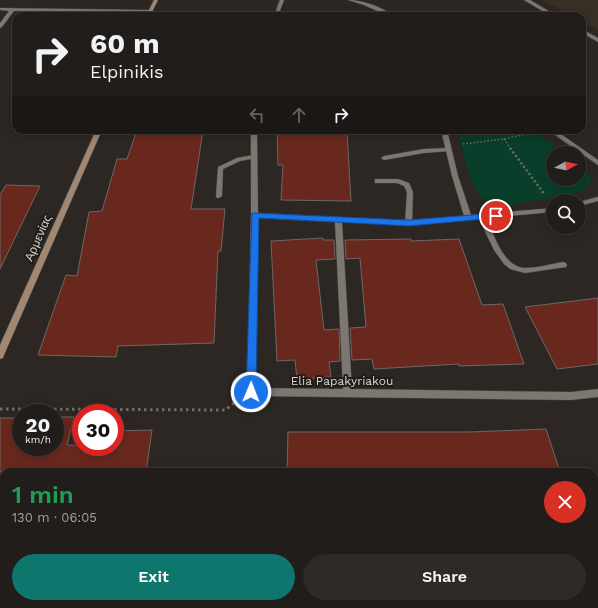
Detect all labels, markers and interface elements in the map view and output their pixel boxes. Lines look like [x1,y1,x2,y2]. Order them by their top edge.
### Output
text: 60 m [90,27,160,60]
icon: right [24,28,76,80]
text: Elpinikis [90,61,163,82]
icon: left [246,104,268,126]
icon: ahead [288,104,310,126]
icon: right [330,104,352,126]
north arrow [546,146,586,186]
map controls [546,146,586,234]
button: search [546,194,586,234]
pin [479,199,513,233]
icon: arrive [485,205,507,227]
street label: Αρμενίας [22,213,54,263]
position arrow [230,371,272,413]
street label: Elia Papakyriakou [291,374,393,388]
speed limit sign: 30 [72,404,124,456]
text: 20 [26,413,50,437]
text: km/h [25,434,51,445]
text: 1 min [12,481,74,509]
button: close [544,481,586,523]
text: 130 m · 06:05 [12,510,97,525]
button: Exit [12,554,295,600]
button: Share [303,554,586,600]

